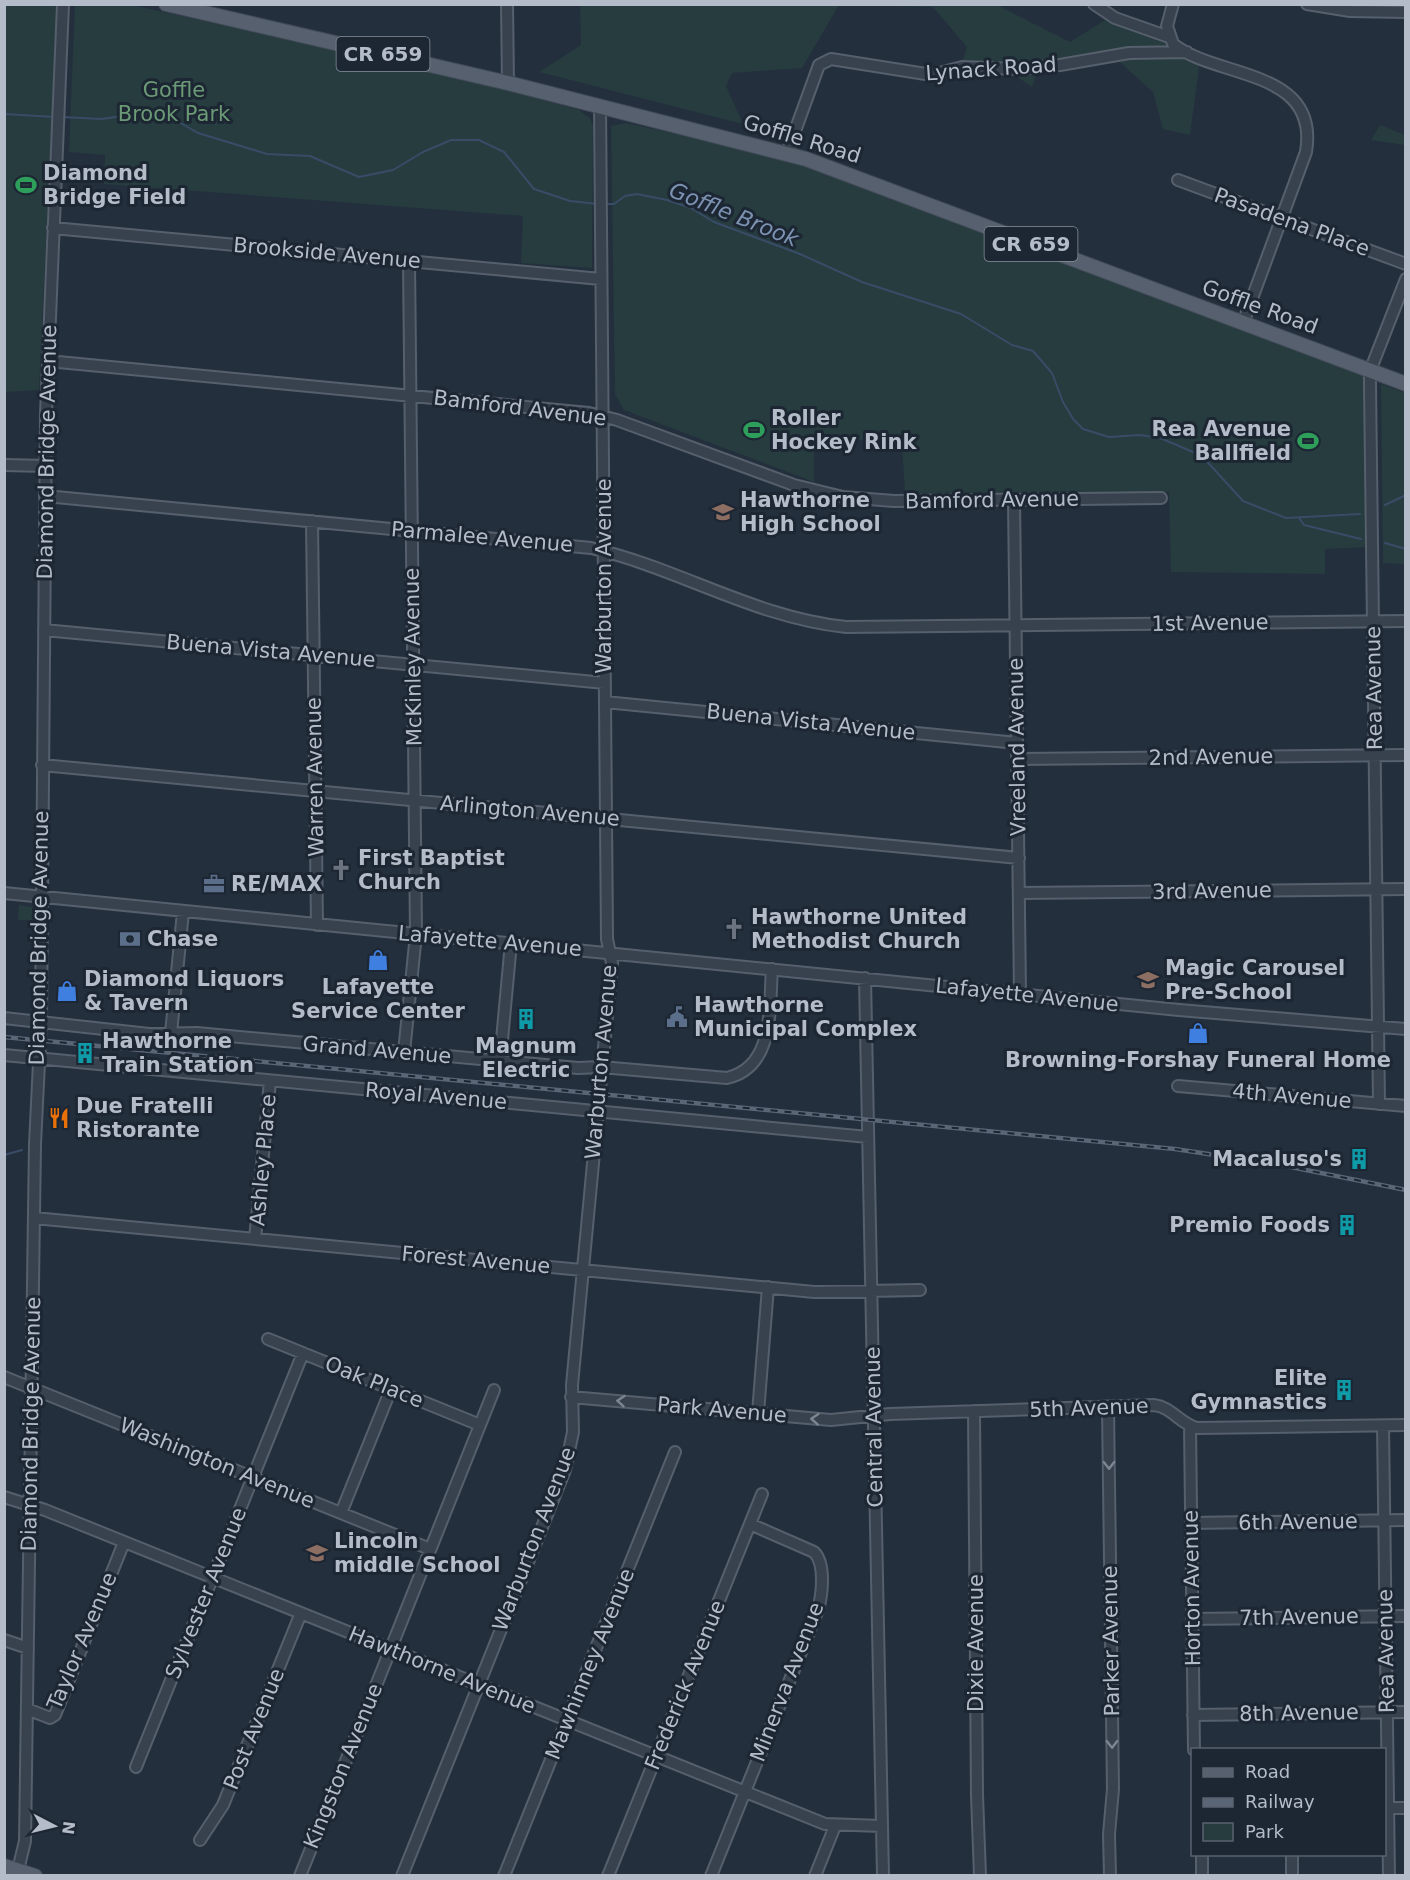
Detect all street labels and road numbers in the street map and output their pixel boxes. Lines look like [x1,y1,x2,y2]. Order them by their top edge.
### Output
road number: CR 659 [336,37,430,71]
street label: Lynack Road [925,52,1057,86]
street label: Goffle Road [740,110,864,168]
street label: Pasadena Place [1211,183,1373,261]
road number: CR 659 [984,227,1078,261]
street label: Brookside Avenue [232,233,422,273]
street label: Goffle Road [1199,275,1321,339]
street label: Diamond Bridge Avenue [33,324,61,580]
street label: Bamford Avenue [432,385,608,431]
street label: Warburton Avenue [592,478,616,674]
street label: Bamford Avenue [905,486,1079,514]
street label: Parmalee Avenue [390,517,574,557]
street label: McKinley Avenue [399,568,427,746]
street label: 1st Avenue [1151,610,1269,636]
street label: Rea Avenue [1361,626,1387,750]
street label: Buena Vista Avenue [165,630,377,672]
street label: Vreeland Avenue [1003,658,1031,836]
street label: Warren Avenue [302,697,328,857]
street label: Buena Vista Avenue [705,699,917,745]
street label: 2nd Avenue [1148,744,1274,770]
street label: Arlington Avenue [439,791,621,831]
street label: Diamond Bridge Avenue [25,810,53,1066]
street label: 3rd Avenue [1152,878,1272,904]
street label: Lafayette Avenue [397,921,583,961]
street label: Warburton Avenue [581,964,621,1160]
street label: Lafayette Avenue [934,973,1120,1017]
street label: Grand Avenue [302,1032,452,1068]
street label: Royal Avenue [364,1078,508,1114]
street label: 4th Avenue [1231,1079,1353,1113]
street label: Ashley Place [245,1093,281,1227]
street label: Forest Avenue [401,1242,551,1278]
street label: Diamond Bridge Avenue [17,1296,45,1552]
street label: Central Avenue [861,1346,887,1508]
street label: Oak Place [321,1351,427,1413]
street label: Park Avenue [656,1392,788,1428]
street label: 5th Avenue [1029,1394,1149,1422]
street label: Washington Avenue [116,1413,318,1513]
street label: Warburton Avenue [488,1444,580,1634]
street label: Sylvester Avenue [161,1504,251,1682]
street label: 6th Avenue [1238,1509,1358,1535]
street label: Horton Avenue [1179,1510,1205,1666]
street label: Mawhinney Avenue [541,1565,639,1763]
street label: Parker Avenue [1098,1565,1124,1717]
street label: Taylor Avenue [42,1569,122,1714]
street label: Dixie Avenue [964,1574,988,1712]
street label: Rea Avenue [1373,1589,1399,1713]
street label: Frederick Avenue [640,1597,730,1773]
street label: Minerva Avenue [746,1599,828,1765]
street label: 7th Avenue [1239,1604,1359,1630]
street label: Hawthorne Avenue [345,1622,539,1718]
street label: Post Avenue [219,1665,289,1793]
street label: Kingston Avenue [299,1680,387,1852]
street label: 8th Avenue [1239,1700,1359,1726]

